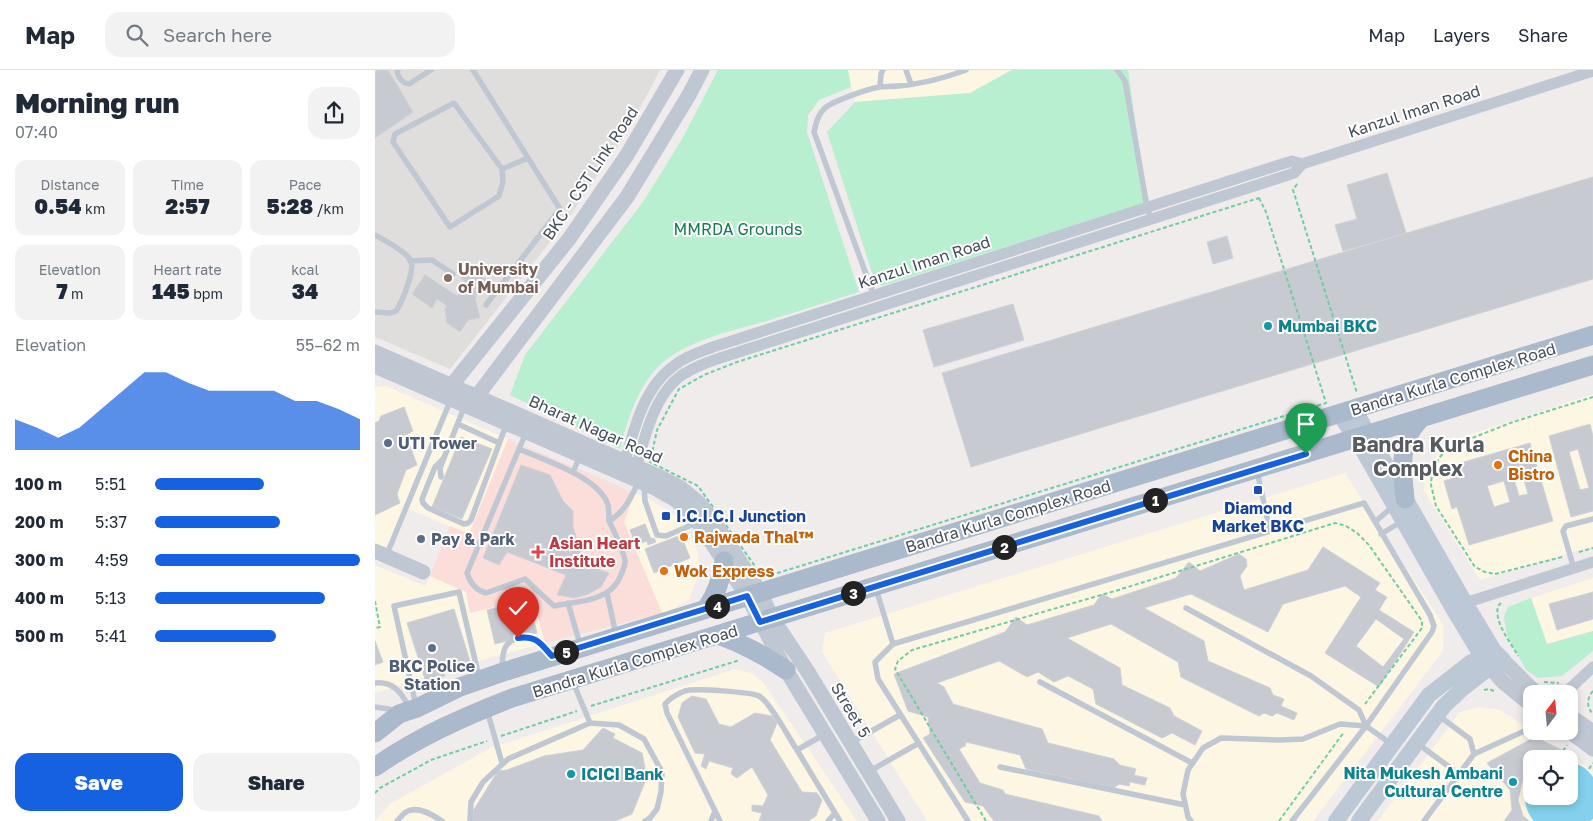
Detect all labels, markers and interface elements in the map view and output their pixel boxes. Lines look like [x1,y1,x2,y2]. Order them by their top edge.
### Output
search box [105,12,455,57]
text: Map [25,20,75,49]
icon: search [123,21,151,49]
text: Search here [163,23,272,46]
text: Map [1368,24,1405,46]
text: Layers [1433,24,1490,46]
text: Share [1518,24,1568,46]
street label: Kanzul Iman Road [1345,80,1483,142]
text: Morning run [15,86,179,119]
button: share [308,87,360,139]
street label: BKC - CST Link Road [538,102,642,244]
text: 07:40 [15,122,58,142]
text: Distance [40,176,99,193]
text: Time [171,176,204,193]
text: Pace [289,176,322,193]
text: 0.54 [34,193,82,219]
text: 2:57 [165,193,210,219]
text: 5:28 [266,193,313,219]
text: km [82,200,105,217]
text: /km [313,200,344,217]
park label: MMRDA Grounds [674,219,802,239]
street label: Kanzul Iman Road [855,231,993,293]
place label: University of Mumbai [458,259,539,297]
text: Elevation [39,261,101,278]
text: Heart rate [153,261,222,278]
text: kcal [291,261,319,278]
marker: University of Mumbai [442,272,454,284]
text: 7 [56,278,68,304]
text: 145 [152,278,190,304]
text: 34 [292,278,318,304]
text: m [68,285,84,302]
text: bpm [190,285,223,302]
place label: Mumbai BKC [1278,316,1377,336]
marker: Mumbai BKC [1262,320,1274,332]
text: Elevation [15,335,86,355]
text: 55–62 m [296,335,360,355]
street label: Bandra Kurla Complex Road [1348,338,1558,420]
street label: Bharat Nagar Road [526,390,666,468]
pin [1285,403,1327,454]
icon: arrive [1292,410,1320,438]
district label: Bandra Kurla Complex [1352,431,1484,481]
place label: UTI Tower [398,433,477,453]
marker: UTI Tower [382,437,394,449]
place label: China Bistro [1508,446,1555,484]
marker: China Bistro [1492,459,1504,471]
text: 100 m [15,474,62,494]
text: 5:51 [95,474,126,494]
street label: Bandra Kurla Complex Road [903,475,1113,557]
marker: Diamond Market BKC [1252,484,1264,496]
pin: 1 [1143,488,1167,512]
text: 1 [1152,492,1159,509]
place label: Diamond Market BKC [1212,498,1304,536]
place label: I.C.I.C.I Junction [676,506,806,526]
marker: I.C.I.C.I Junction [660,510,672,522]
text: 200 m [15,512,64,532]
text: 5:37 [95,512,127,532]
place label: Rajwada Thal™ [694,527,814,547]
place label: Pay & Park [431,529,515,549]
marker: Rajwada Thal™ [678,531,690,543]
marker: Pay & Park [415,533,427,545]
place label: Asian Heart Institute [549,533,640,571]
pin: 2 [991,534,1017,560]
text: 2 [1000,539,1009,556]
marker: Asian Heart Institute [531,545,545,559]
text: 300 m [15,550,64,570]
text: 4:59 [95,550,129,570]
place label: Wok Express [674,561,775,581]
marker: Wok Express [658,565,670,577]
pin: 3 [841,580,865,606]
text: 3 [849,585,858,602]
pin [497,587,539,638]
text: 400 m [15,588,64,608]
text: 5:13 [95,588,126,608]
icon: check [504,594,532,622]
pin: 4 [705,594,729,618]
text: 4 [713,598,722,615]
street label: Bandra Kurla Complex Road [530,620,740,702]
text: 500 m [15,626,64,646]
text: 5:41 [95,626,127,646]
pin: 5 [553,640,579,664]
marker: BKC Police Station [426,642,438,654]
text: 5 [562,644,571,661]
place label: BKC Police Station [389,656,475,694]
street label: Street 5 [827,679,875,741]
north arrow [1523,685,1577,740]
map controls [1523,685,1578,805]
button: locate [1523,750,1578,805]
button: Save [15,753,183,811]
button: Share [193,753,360,811]
place label: Nita Mukesh Ambani Cultural Centre [1343,763,1503,801]
place label: ICICI Bank [581,764,664,784]
marker: ICICI Bank [565,768,577,780]
marker: Nita Mukesh Ambani Cultural Centre [1507,776,1519,788]

